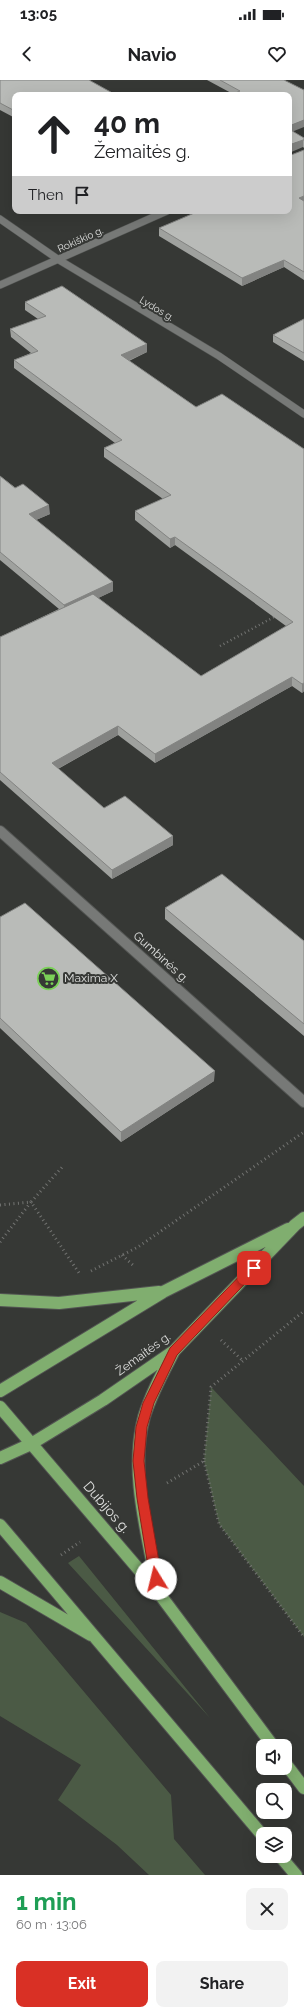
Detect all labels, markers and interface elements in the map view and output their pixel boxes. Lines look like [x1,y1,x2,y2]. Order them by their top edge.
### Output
text: 13:05 [20,5,57,23]
icon: back [16,43,38,65]
icon: heart [266,43,288,65]
text: Navio [127,44,177,65]
text: 40 m [94,107,160,140]
icon: ahead [28,108,80,160]
text: Žemaitės g. [94,141,190,162]
icon: arrive [71,184,93,206]
text: Then [28,186,63,204]
street label: Rokiškio g. [56,224,105,254]
street label: Lydos g. [138,294,176,323]
street label: Gumbinės g. [131,929,191,985]
supermarket icon: Maxima X [36,965,62,991]
place label: Maxima X [64,971,118,985]
pin [237,1251,271,1285]
icon: arrive [243,1257,265,1279]
street label: Žemaitės g. [113,1330,173,1378]
street label: Dubijos g. [80,1478,134,1536]
position arrow [135,1558,177,1600]
map controls [256,1739,292,1863]
button: sound [256,1739,292,1775]
button: search [256,1783,292,1819]
button: layers [256,1827,292,1863]
text: 1 min [16,1887,77,1916]
button: close [246,1888,288,1930]
text: 60 m · 13:06 [16,1917,87,1932]
button: Exit [16,1961,148,2007]
button: Share [156,1961,288,2007]

